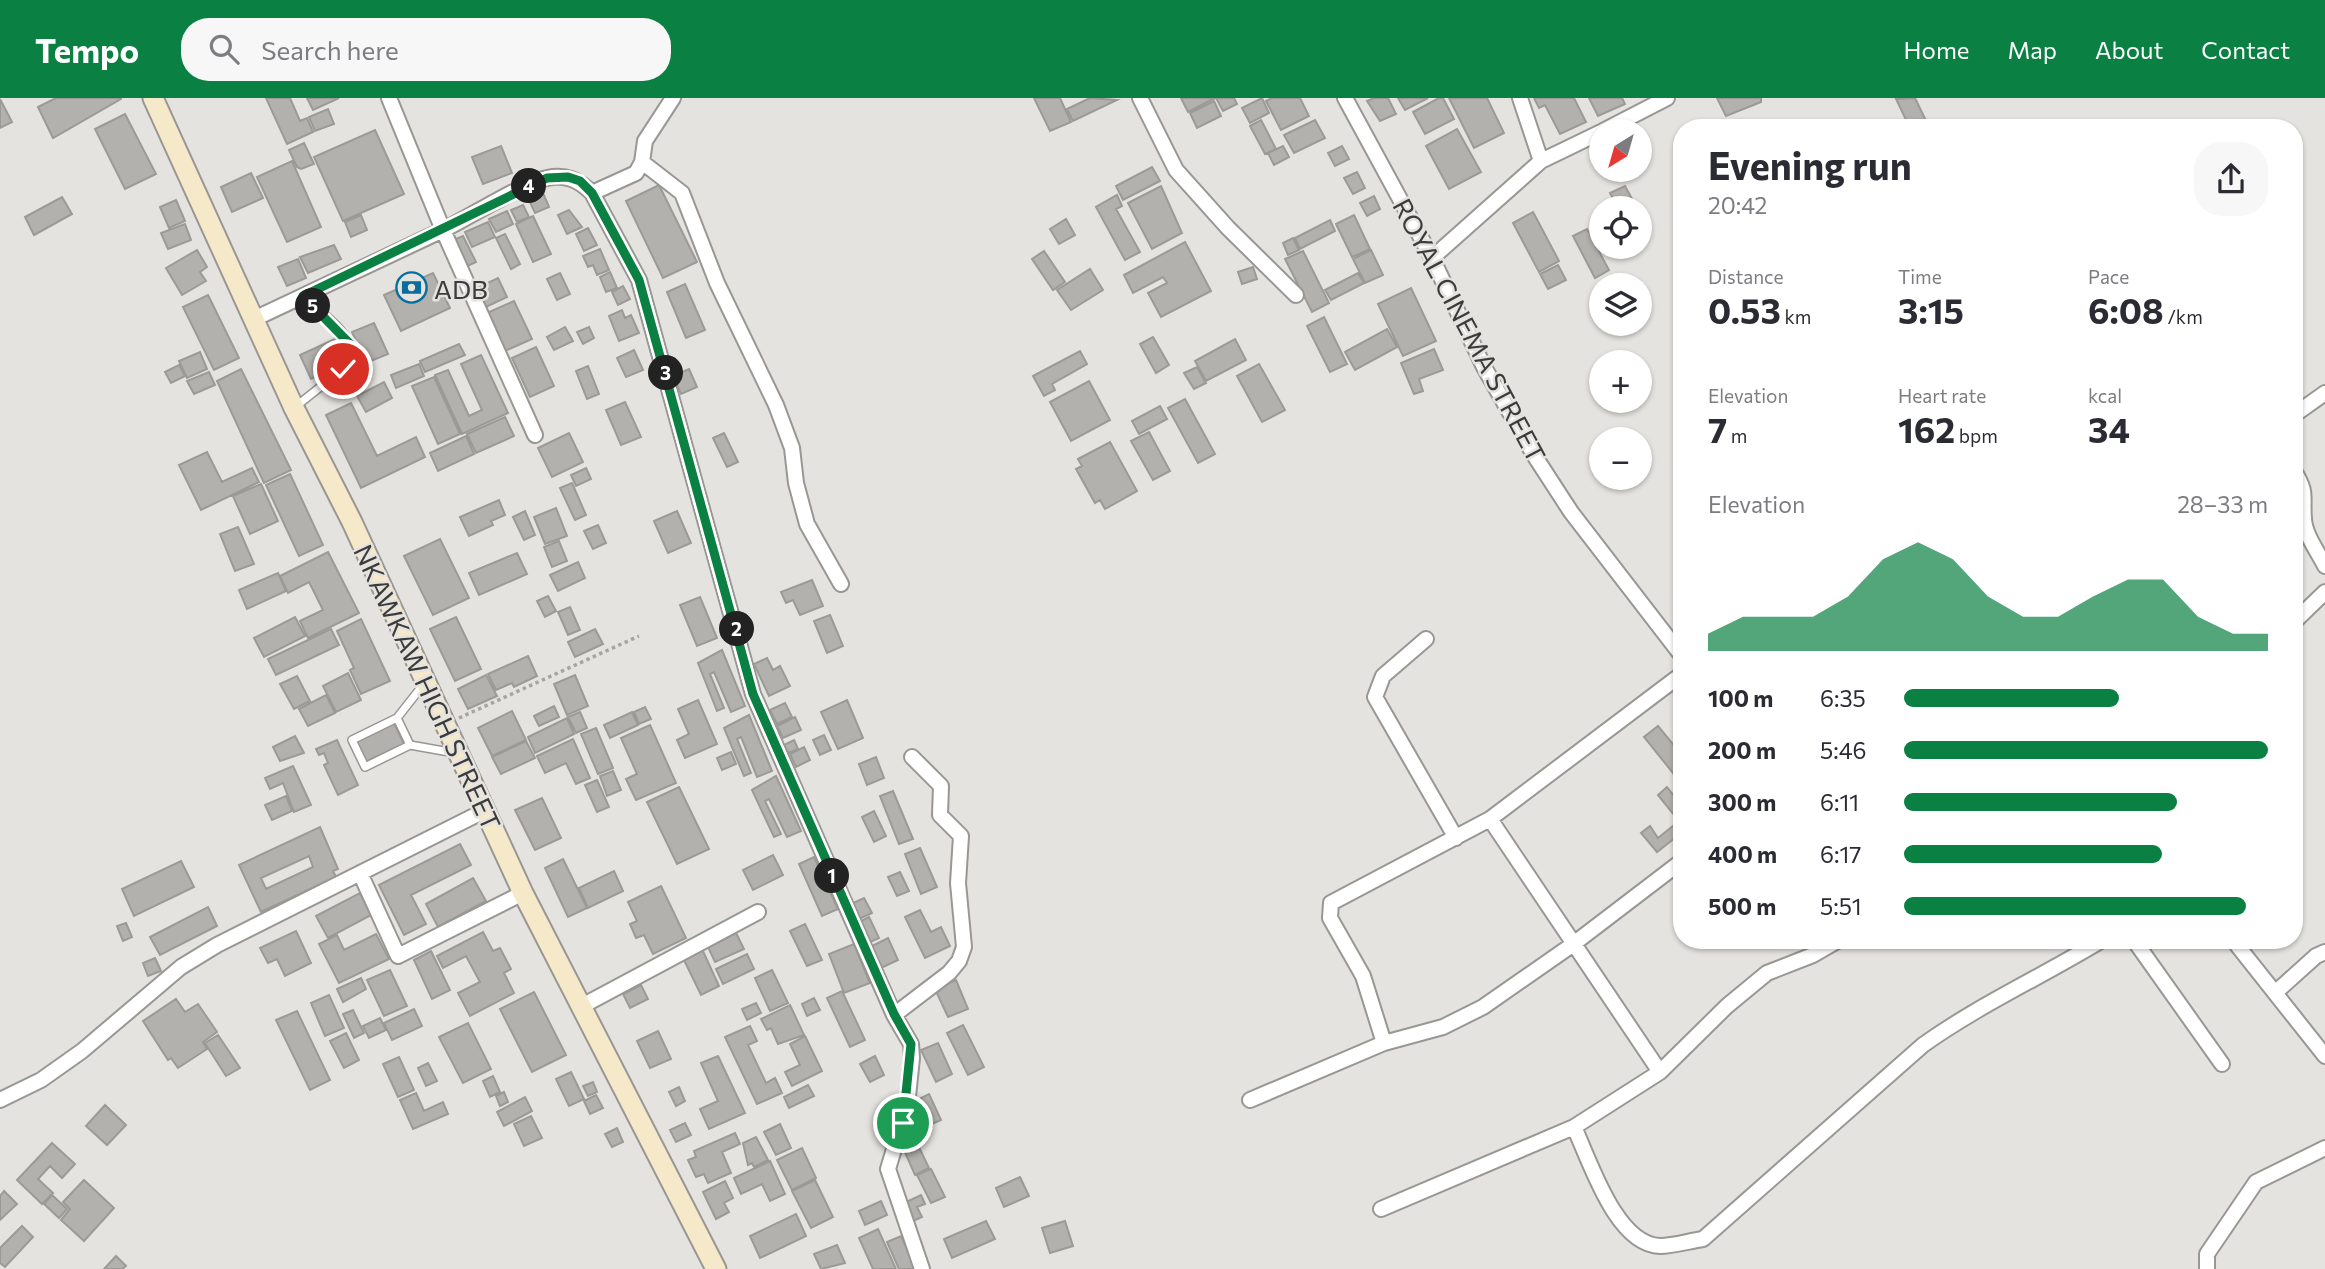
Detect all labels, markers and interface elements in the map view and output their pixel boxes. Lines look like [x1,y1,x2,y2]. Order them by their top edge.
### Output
search box [181,18,671,81]
text: Tempo [35,29,139,70]
icon: search [205,30,243,68]
text: Search here [261,34,399,65]
text: Home [1904,35,1970,64]
text: Map [2008,35,2057,64]
text: About [2095,35,2163,64]
text: Contact [2201,35,2290,64]
north arrow [1589,119,1652,182]
map controls [1589,119,1652,490]
text: Evening run [1708,141,1912,188]
button: share [2194,142,2268,216]
pin: 4 [512,168,546,204]
text: 4 [523,174,534,197]
text: 20:42 [1708,191,1767,219]
street label: ROYAL CINEMA STREET [1387,193,1553,467]
button: locate [1589,196,1652,259]
text: Distance [1708,265,1784,288]
text: Time [1898,265,1942,288]
text: Pace [2088,265,2129,288]
bank icon: ADB [394,271,428,305]
place label: ADB [434,273,488,304]
button: layers [1589,273,1652,336]
pin: 5 [296,288,330,324]
text: 0.53 [1708,288,1781,331]
text: 3:15 [1898,288,1964,331]
text: 6:08 [2088,288,2164,331]
text: 5 [307,294,318,317]
text: km [1781,305,1811,328]
text: /km [2164,305,2203,328]
pin [313,339,373,399]
icon: check [324,350,362,388]
button: + [1589,350,1652,413]
pin: 3 [648,356,684,390]
text: 3 [660,361,671,384]
text: Elevation [1708,384,1788,407]
text: Heart rate [1898,384,1986,407]
text: kcal [2088,384,2122,407]
text: 7 [1708,407,1727,450]
text: 162 [1898,407,1955,450]
text: 34 [2088,407,2130,450]
text: m [1727,424,1747,447]
text: bpm [1955,424,1998,447]
button: − [1589,427,1652,490]
text: Elevation [1708,490,1805,518]
text: 28–33 m [2177,490,2268,518]
street label: NKAWKAW HIGH STREET [348,539,508,835]
pin: 2 [720,612,754,646]
text: 2 [731,617,742,640]
text: 100 m [1708,684,1773,712]
text: 6:35 [1820,684,1866,712]
text: 200 m [1708,736,1776,764]
text: 5:46 [1820,736,1866,764]
text: 300 m [1708,788,1776,816]
text: 6:11 [1820,788,1859,816]
text: 400 m [1708,840,1777,868]
text: 6:17 [1820,840,1861,868]
pin: 1 [814,858,850,894]
text: 1 [827,864,836,887]
text: 500 m [1708,892,1776,920]
text: 5:51 [1820,892,1862,920]
pin [873,1093,933,1153]
icon: arrive [884,1104,922,1142]

